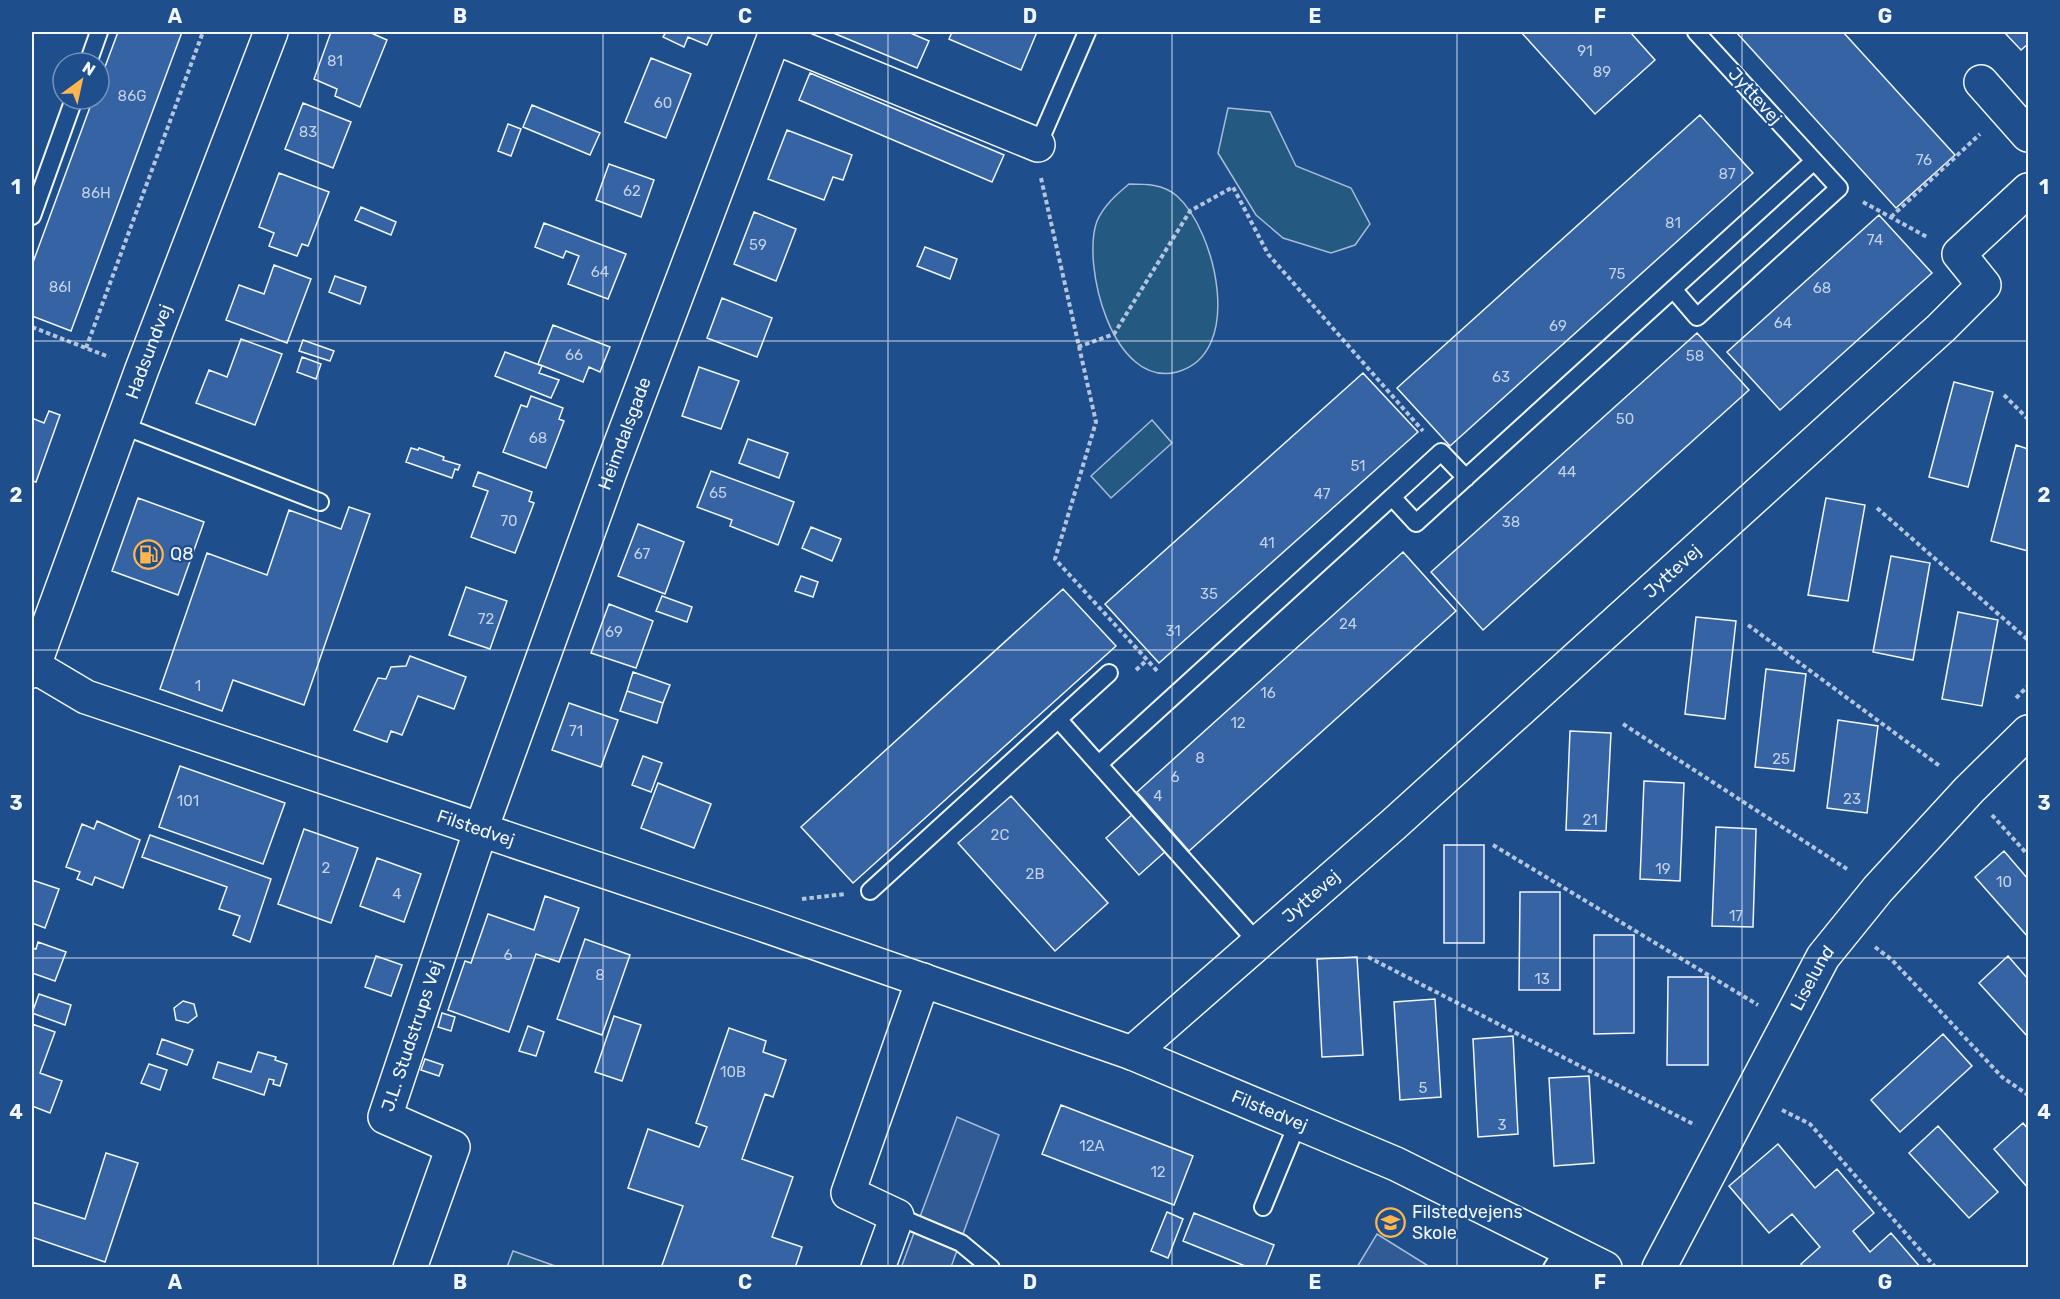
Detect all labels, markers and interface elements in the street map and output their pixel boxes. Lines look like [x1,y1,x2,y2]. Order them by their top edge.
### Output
text: A [168,4,183,28]
text: B [453,4,467,28]
text: C [738,4,752,28]
text: D [1023,4,1037,28]
text: E [1309,4,1321,28]
text: F [1594,4,1606,28]
text: G [1878,4,1892,28]
house number: 91 [1577,42,1593,60]
north arrow [51,51,111,111]
house number: 81 [327,52,343,70]
text: N [79,58,99,80]
house number: 89 [1593,63,1611,81]
street label: Jyttevej [1724,63,1786,129]
house number: 86G [118,87,146,105]
house number: 60 [654,94,672,112]
house number: 83 [299,123,317,141]
house number: 76 [1916,151,1932,169]
house number: 87 [1718,165,1736,183]
text: 1 [11,175,21,199]
text: 1 [2039,175,2049,199]
house number: 62 [623,182,641,200]
house number: 86H [81,184,111,202]
house number: 81 [1665,214,1681,232]
house number: 74 [1867,231,1883,249]
house number: 59 [749,236,767,254]
house number: 64 [591,263,609,281]
house number: 75 [1609,265,1625,283]
house number: 86I [49,278,71,296]
house number: 68 [1813,279,1831,297]
street label: Hadsundvej [121,301,177,402]
house number: 64 [1774,314,1792,332]
house number: 69 [1549,317,1567,335]
house number: 66 [565,346,583,364]
house number: 58 [1686,347,1704,365]
house number: 63 [1492,368,1510,386]
street label: Heimdalsgade [593,374,656,493]
house number: 50 [1616,410,1634,428]
house number: 68 [529,429,547,447]
house number: 51 [1350,457,1366,475]
house number: 44 [1558,463,1576,481]
text: 2 [10,483,23,507]
text: 2 [2038,483,2051,507]
house number: 65 [709,484,727,502]
house number: 47 [1314,485,1331,503]
house number: 70 [500,512,518,530]
house number: 38 [1502,513,1520,531]
house number: 41 [1259,534,1275,552]
fuel station icon: Q8 [133,538,165,570]
street label: Jyttevej [1639,540,1706,603]
place label: Q8 [170,543,194,565]
house number: 67 [634,545,650,563]
house number: 35 [1200,585,1218,603]
house number: 72 [478,610,494,628]
house number: 24 [1339,615,1357,633]
house number: 31 [1165,622,1181,640]
house number: 69 [605,623,623,641]
house number: 1 [195,677,201,695]
house number: 16 [1260,684,1276,702]
house number: 12 [1230,714,1246,732]
house number: 71 [569,722,583,740]
house number: 8 [1195,749,1205,767]
house number: 25 [1772,750,1790,768]
house number: 6 [1170,768,1180,786]
house number: 4 [1153,787,1163,805]
house number: 23 [1843,790,1861,808]
text: 3 [9,791,23,815]
text: 3 [2037,791,2051,815]
house number: 101 [177,792,199,810]
street label: Filstedvej [434,805,517,851]
house number: 21 [1582,811,1598,829]
house number: 2C [991,826,1009,844]
house number: 2 [322,859,331,877]
house number: 19 [1655,860,1671,878]
house number: 2B [1026,865,1044,883]
street label: Jyttevej [1278,865,1345,928]
house number: 10 [1996,873,2012,891]
house number: 4 [392,885,402,903]
house number: 17 [1729,907,1743,925]
street label: Liselund [1786,941,1839,1014]
house number: 6 [503,946,513,964]
street label: J.L. Studstrups Vej [377,958,447,1114]
house number: 8 [595,966,605,984]
house number: 13 [1534,970,1550,988]
house number: 10B [720,1063,746,1081]
house number: 5 [1419,1079,1428,1097]
street label: Filstedvej [1228,1085,1311,1137]
text: 4 [9,1100,23,1124]
text: 4 [2037,1100,2051,1124]
house number: 3 [1497,1116,1507,1134]
house number: 12A [1079,1137,1105,1155]
house number: 12 [1150,1163,1166,1181]
place label: Filstedvejens Skole [1412,1201,1523,1244]
school or university icon: Filstedvejens Skole [1375,1206,1407,1238]
text: A [168,1270,183,1294]
text: B [453,1270,467,1294]
text: C [738,1270,752,1294]
text: D [1023,1270,1037,1294]
text: E [1309,1270,1321,1294]
text: F [1594,1270,1606,1294]
text: G [1878,1270,1892,1294]

